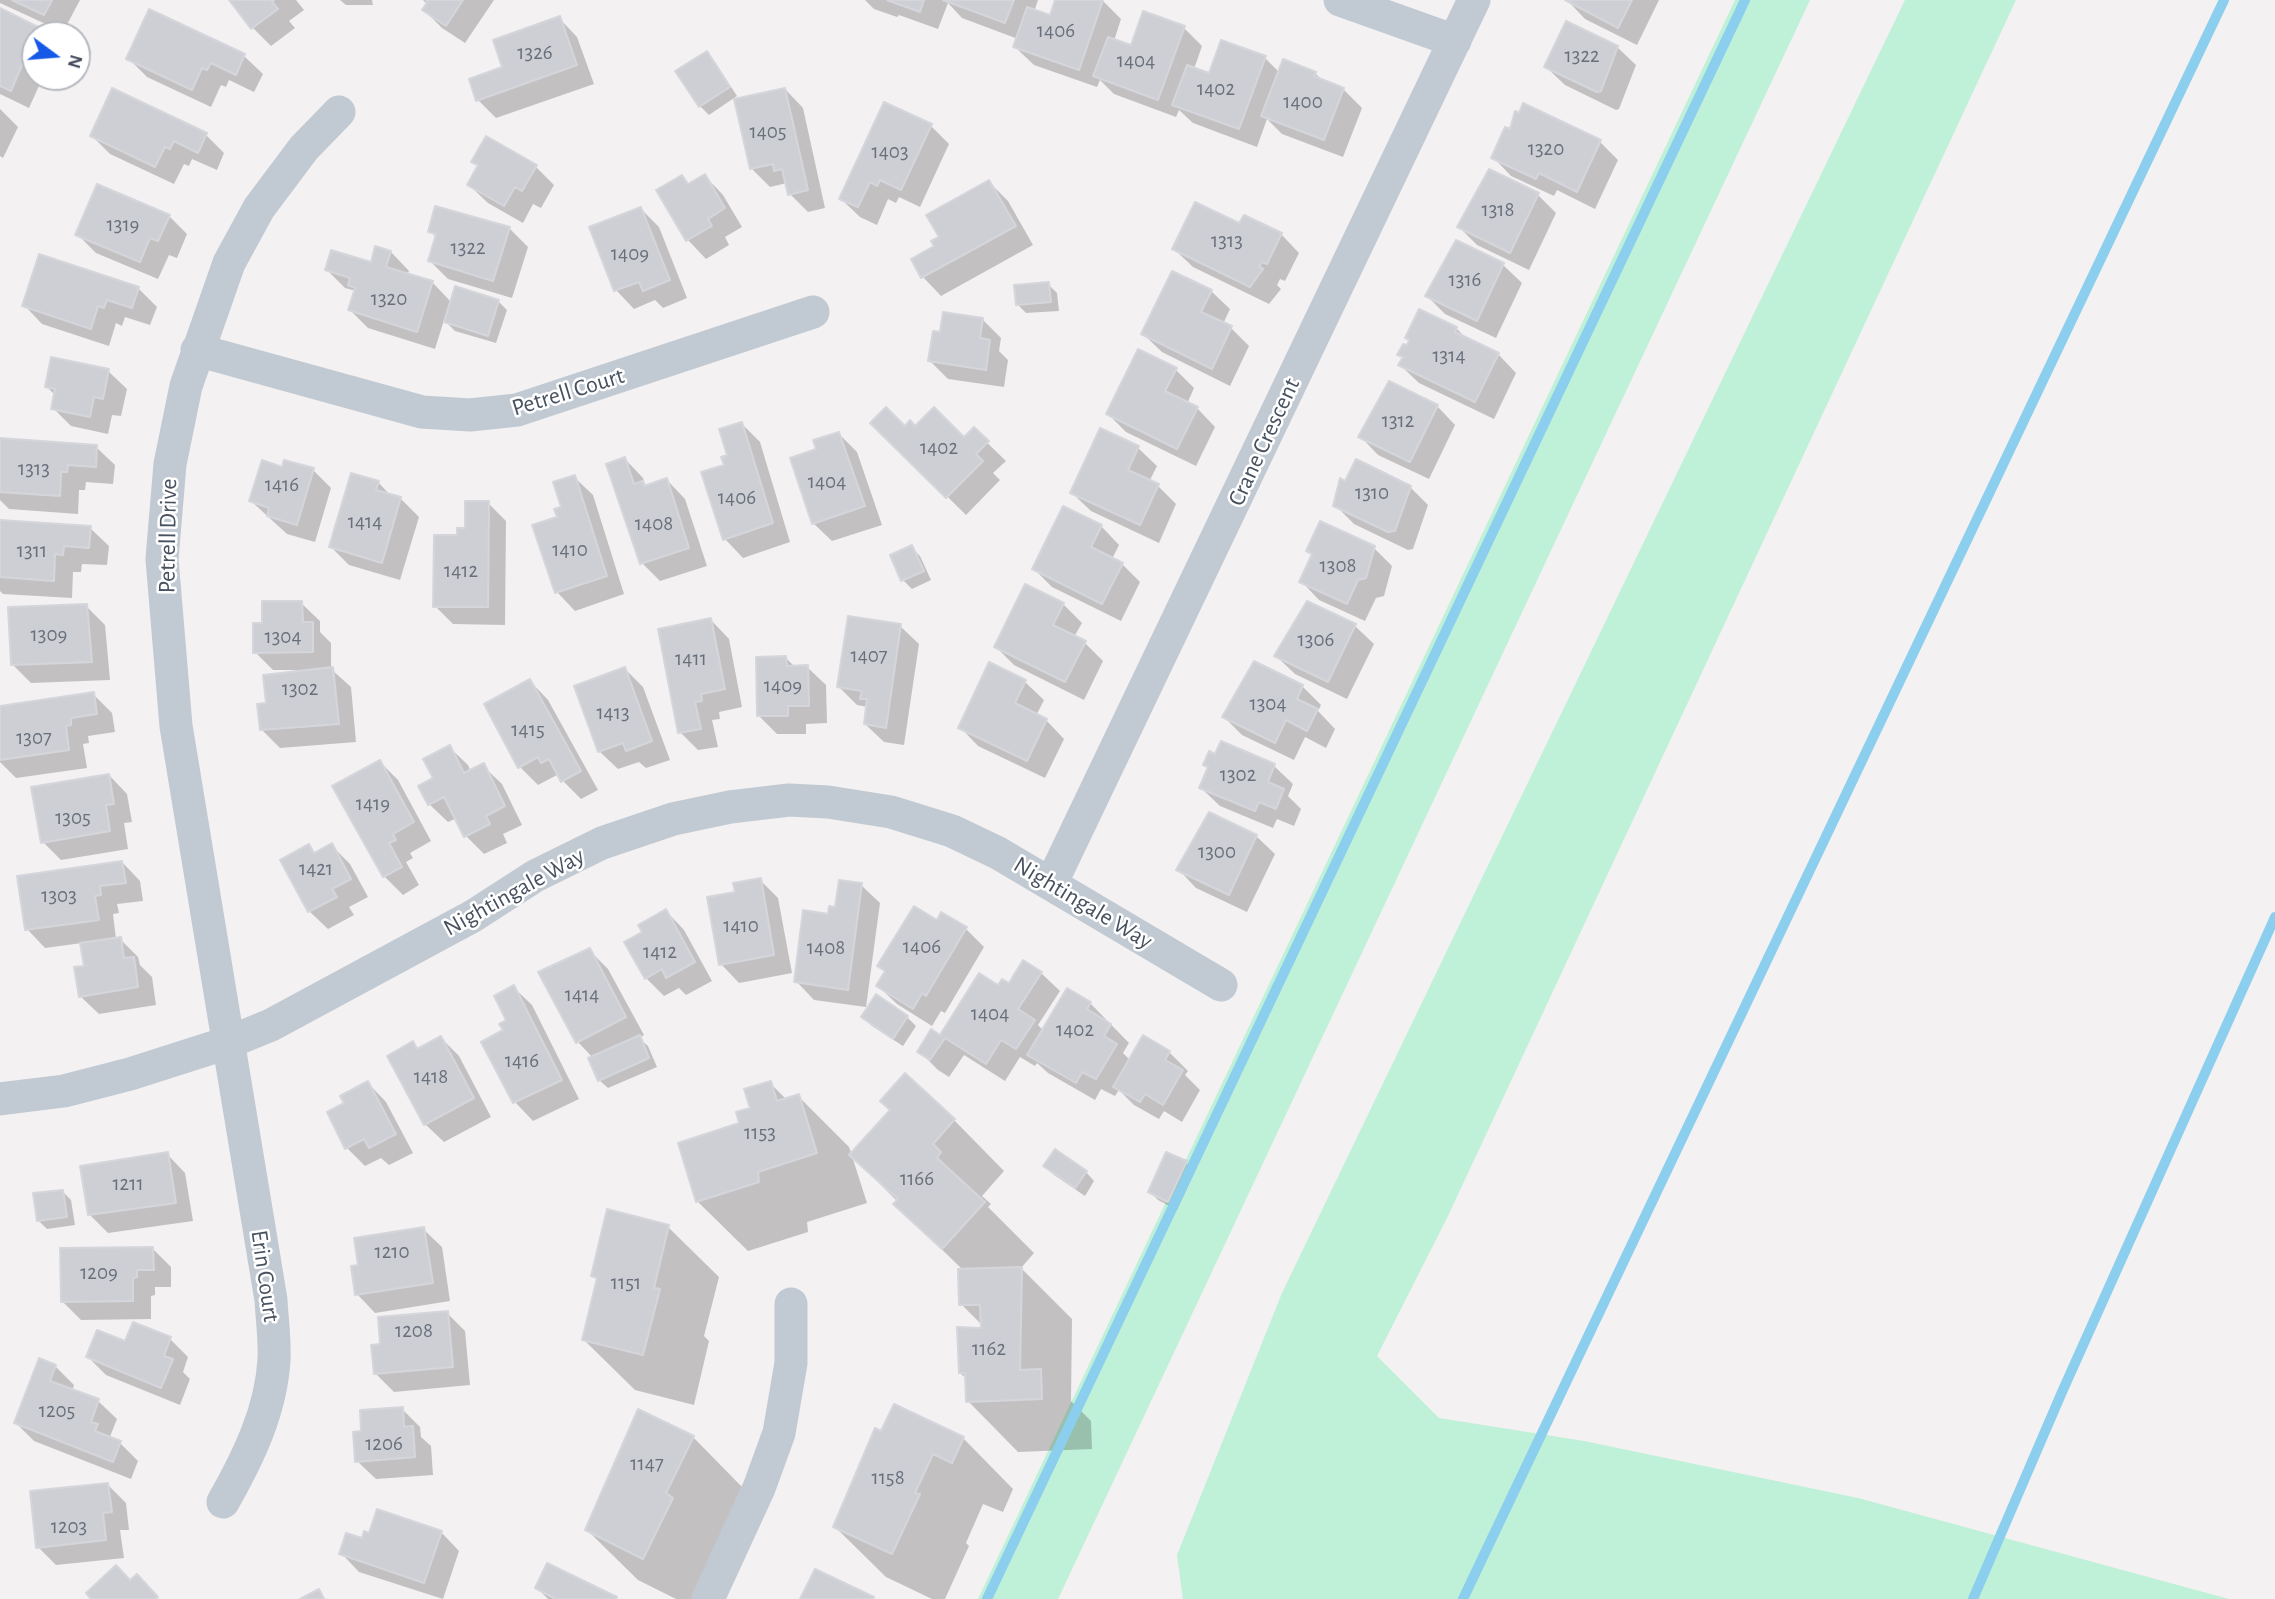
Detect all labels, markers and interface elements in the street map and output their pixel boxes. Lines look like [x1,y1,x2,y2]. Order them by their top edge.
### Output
house number: 1406 [1037,18,1075,44]
north arrow [21,21,91,91]
house number: 1326 [517,40,553,66]
house number: 1322 [1565,43,1599,69]
house number: 1404 [1117,48,1155,74]
text: N [64,52,86,70]
house number: 1402 [1197,76,1235,102]
house number: 1400 [1283,89,1323,115]
house number: 1405 [749,119,787,145]
house number: 1320 [1528,136,1564,162]
house number: 1403 [871,139,909,165]
house number: 1318 [1481,197,1515,223]
house number: 1319 [107,212,139,238]
house number: 1313 [1211,228,1243,254]
house number: 1322 [451,235,485,261]
house number: 1409 [611,241,649,267]
house number: 1316 [1449,267,1481,293]
house number: 1320 [371,286,407,312]
house number: 1314 [1432,343,1466,369]
street label: Petrell Court [508,361,628,423]
street label: Crane Crescent [1222,373,1306,511]
house number: 1312 [1382,408,1414,434]
house number: 1402 [920,435,958,461]
house number: 1313 [18,456,50,482]
house number: 1404 [808,469,846,495]
house number: 1416 [265,472,299,498]
street label: Petrell Drive [153,478,183,594]
house number: 1310 [1355,480,1389,506]
house number: 1406 [718,485,756,511]
house number: 1414 [348,509,382,535]
house number: 1408 [635,511,673,537]
house number: 1410 [552,537,588,563]
house number: 1311 [17,538,47,564]
house number: 1308 [1320,553,1356,579]
house number: 1412 [444,558,478,584]
house number: 1309 [31,622,67,648]
house number: 1304 [264,624,302,650]
house number: 1306 [1298,627,1334,653]
house number: 1407 [850,643,888,669]
house number: 1411 [675,646,707,672]
house number: 1409 [764,673,802,699]
house number: 1302 [282,676,318,702]
house number: 1304 [1249,691,1287,717]
house number: 1413 [596,700,630,726]
house number: 1415 [511,717,545,743]
house number: 1307 [16,725,52,751]
house number: 1302 [1220,762,1256,788]
house number: 1419 [356,791,390,817]
house number: 1305 [55,805,91,831]
house number: 1300 [1198,839,1236,865]
street label: Nightingale Way [438,841,590,943]
street label: Nightingale Way [1008,850,1158,956]
house number: 1421 [299,856,333,882]
house number: 1303 [41,883,77,909]
house number: 1410 [723,913,759,939]
house number: 1406 [903,934,941,960]
house number: 1408 [807,935,845,961]
house number: 1412 [643,939,677,965]
house number: 1414 [565,982,599,1008]
house number: 1404 [971,1001,1009,1027]
house number: 1402 [1056,1017,1094,1043]
house number: 1416 [505,1048,539,1074]
house number: 1418 [414,1064,448,1090]
house number: 1153 [744,1120,776,1146]
house number: 1166 [900,1166,934,1192]
house number: 1211 [112,1171,144,1197]
street label: Erin Court [244,1228,286,1324]
house number: 1210 [374,1239,410,1265]
house number: 1209 [80,1260,118,1286]
house number: 1151 [611,1270,641,1296]
house number: 1208 [395,1318,433,1344]
house number: 1162 [972,1336,1006,1362]
house number: 1205 [39,1398,75,1424]
house number: 1206 [365,1431,403,1457]
house number: 1147 [630,1451,664,1477]
house number: 1158 [871,1465,905,1491]
house number: 1203 [51,1514,87,1540]

